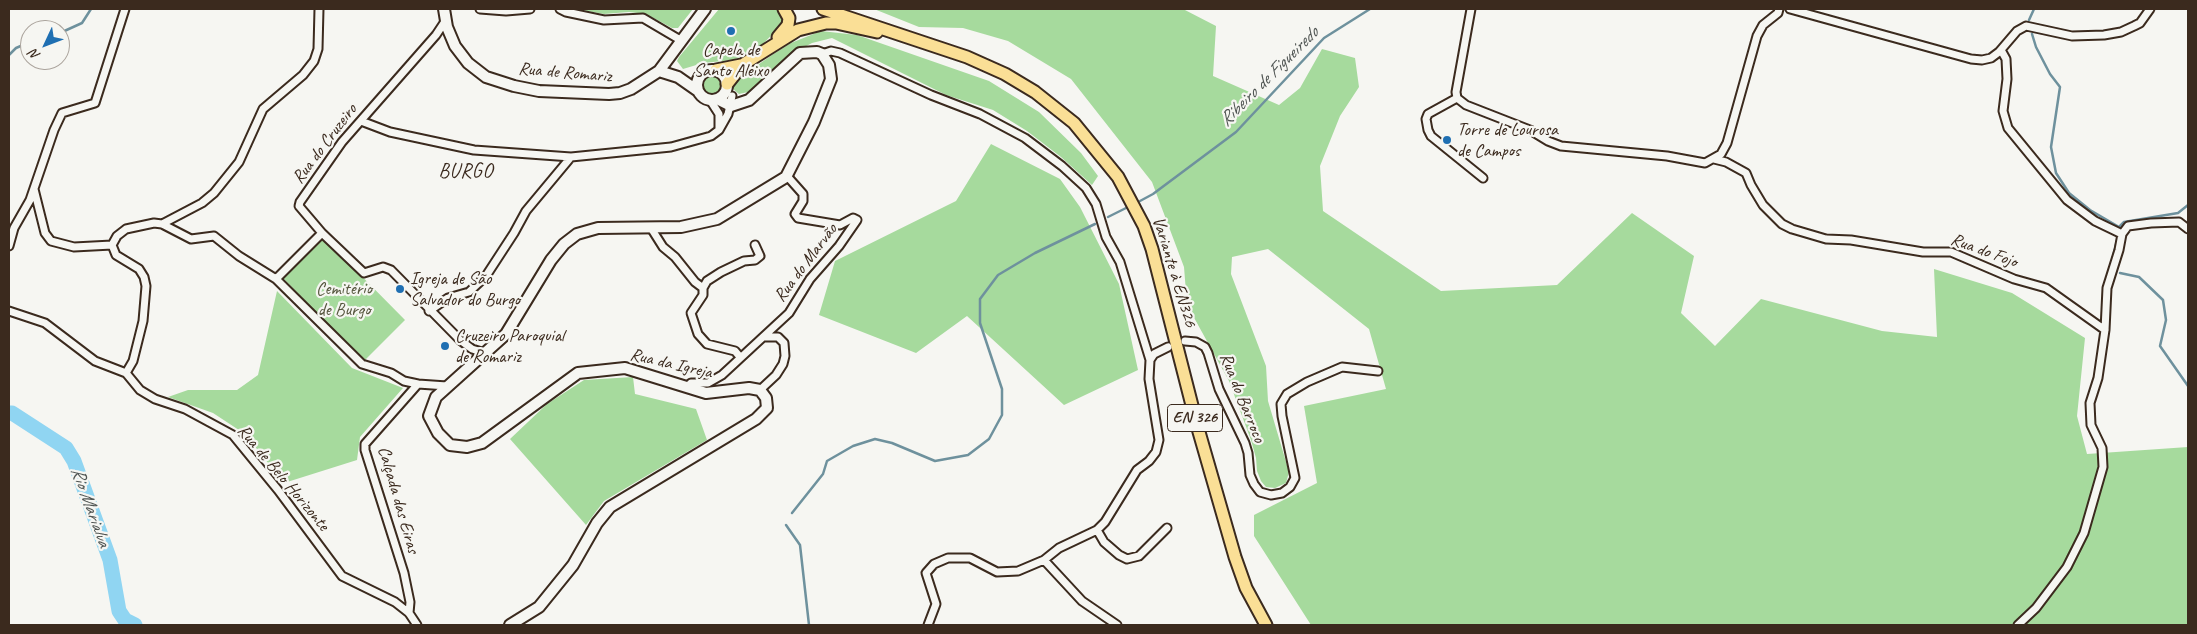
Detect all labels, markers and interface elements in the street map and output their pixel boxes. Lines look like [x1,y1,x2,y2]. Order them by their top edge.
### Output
north arrow [20,20,70,70]
water label: Ribeiro de Figueiredo [1215,23,1323,131]
marker: Capela de Santo Aleixo [725,25,737,37]
place label: Capela de Santo Aleixo [693,39,769,82]
text: N [25,46,44,64]
street label: Rua de Romariz [518,58,612,88]
street label: Rua do Cruzeiro [288,100,362,188]
place label: Torre de Lourosa de Campos [1457,119,1558,162]
marker: Torre de Lourosa de Campos [1441,134,1453,146]
district label: BURGO [438,160,494,184]
street label: Variante à EN326 [1147,214,1201,330]
street label: Rua do Marvão [770,220,842,306]
street label: Rua do Fojo [1948,229,2020,273]
place label: Igreja de São Salvador do Burgo [410,268,520,310]
park label: Cemitério de Burgo [316,278,372,320]
marker: Igreja de São Salvador do Burgo [394,283,406,295]
place label: Cruzeiro Paroquial de Romariz [455,325,564,368]
marker: Cruzeiro Paroquial de Romariz [439,340,451,352]
street label: Rua da Igreja [628,344,714,384]
street label: Rua do Barroco [1214,350,1270,446]
road number: EN 326 [1168,404,1222,432]
street label: Rua de Belo Horizonte [232,420,334,536]
street label: Calçada das Eiras [372,444,424,556]
water label: Rio Marialva [65,464,115,550]

